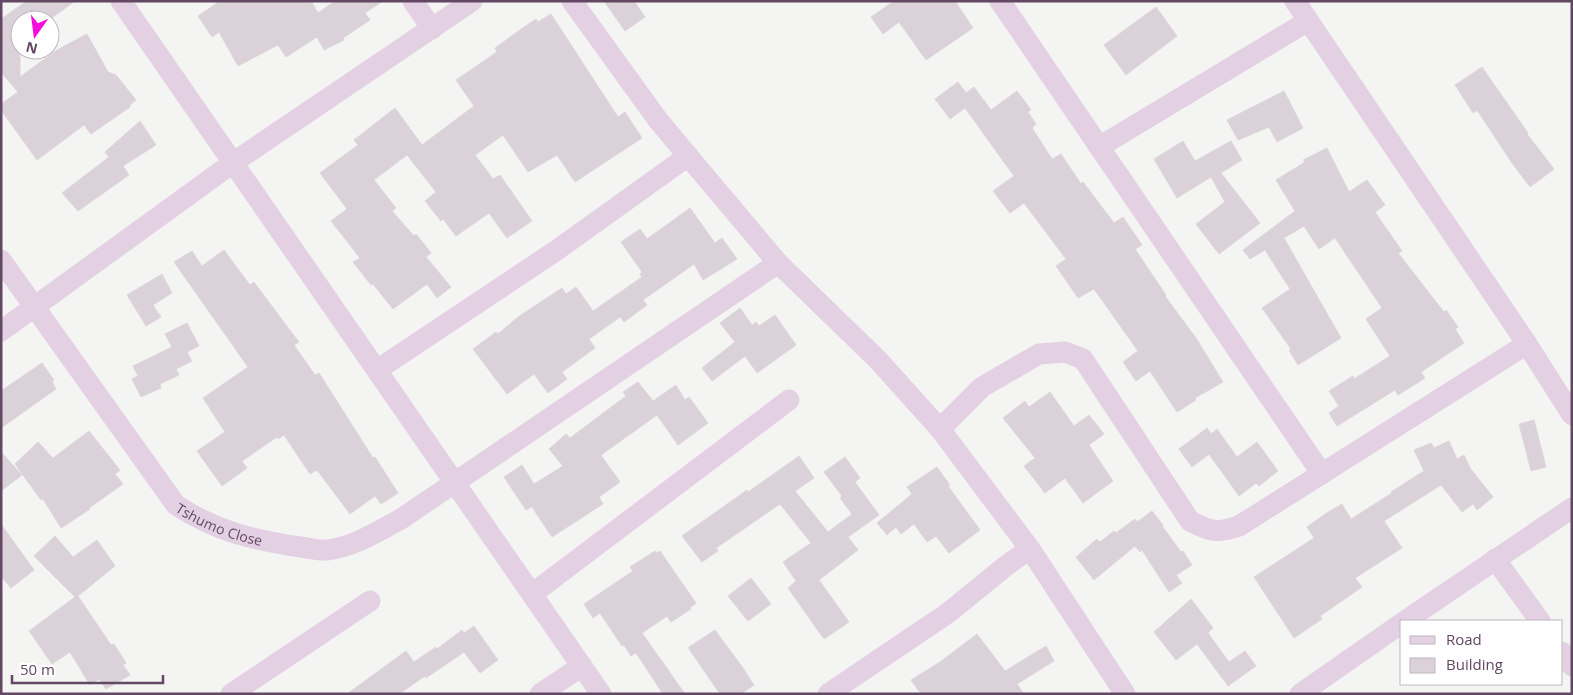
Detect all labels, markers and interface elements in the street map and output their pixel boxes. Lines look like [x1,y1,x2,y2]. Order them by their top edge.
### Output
north arrow [10,10,60,60]
text: N [24,38,40,59]
street label: Tshumo Close [173,498,265,549]
legend [1400,620,1563,685]
text: Road [1446,629,1482,649]
scale bar [12,652,164,684]
text: Building [1446,654,1503,674]
text: 50 m [20,659,55,679]

